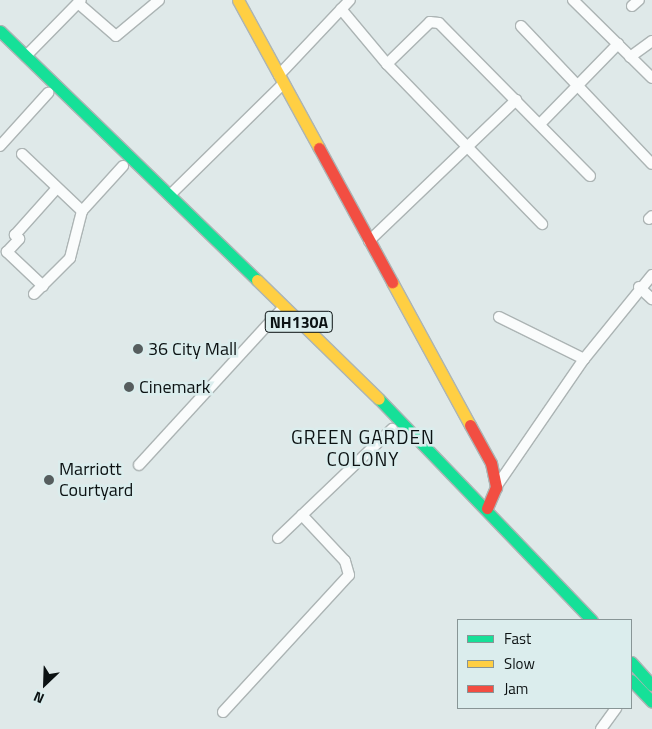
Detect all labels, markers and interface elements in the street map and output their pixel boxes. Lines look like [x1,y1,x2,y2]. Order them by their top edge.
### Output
road number: NH130A [264,308,334,336]
place label: 36 City Mall [148,338,237,360]
marker: 36 City Mall [132,343,144,355]
place label: Cinemark [139,376,210,398]
marker: Cinemark [123,381,135,393]
district label: GREEN GARDEN COLONY [290,426,436,470]
place label: Marriott Courtyard [59,459,133,502]
marker: Marriott Courtyard [43,474,55,486]
legend [457,619,632,709]
text: Fast [504,627,531,650]
text: Slow [504,652,535,675]
north arrow [20,659,70,709]
text: Jam [504,677,528,700]
text: N [30,687,47,710]

